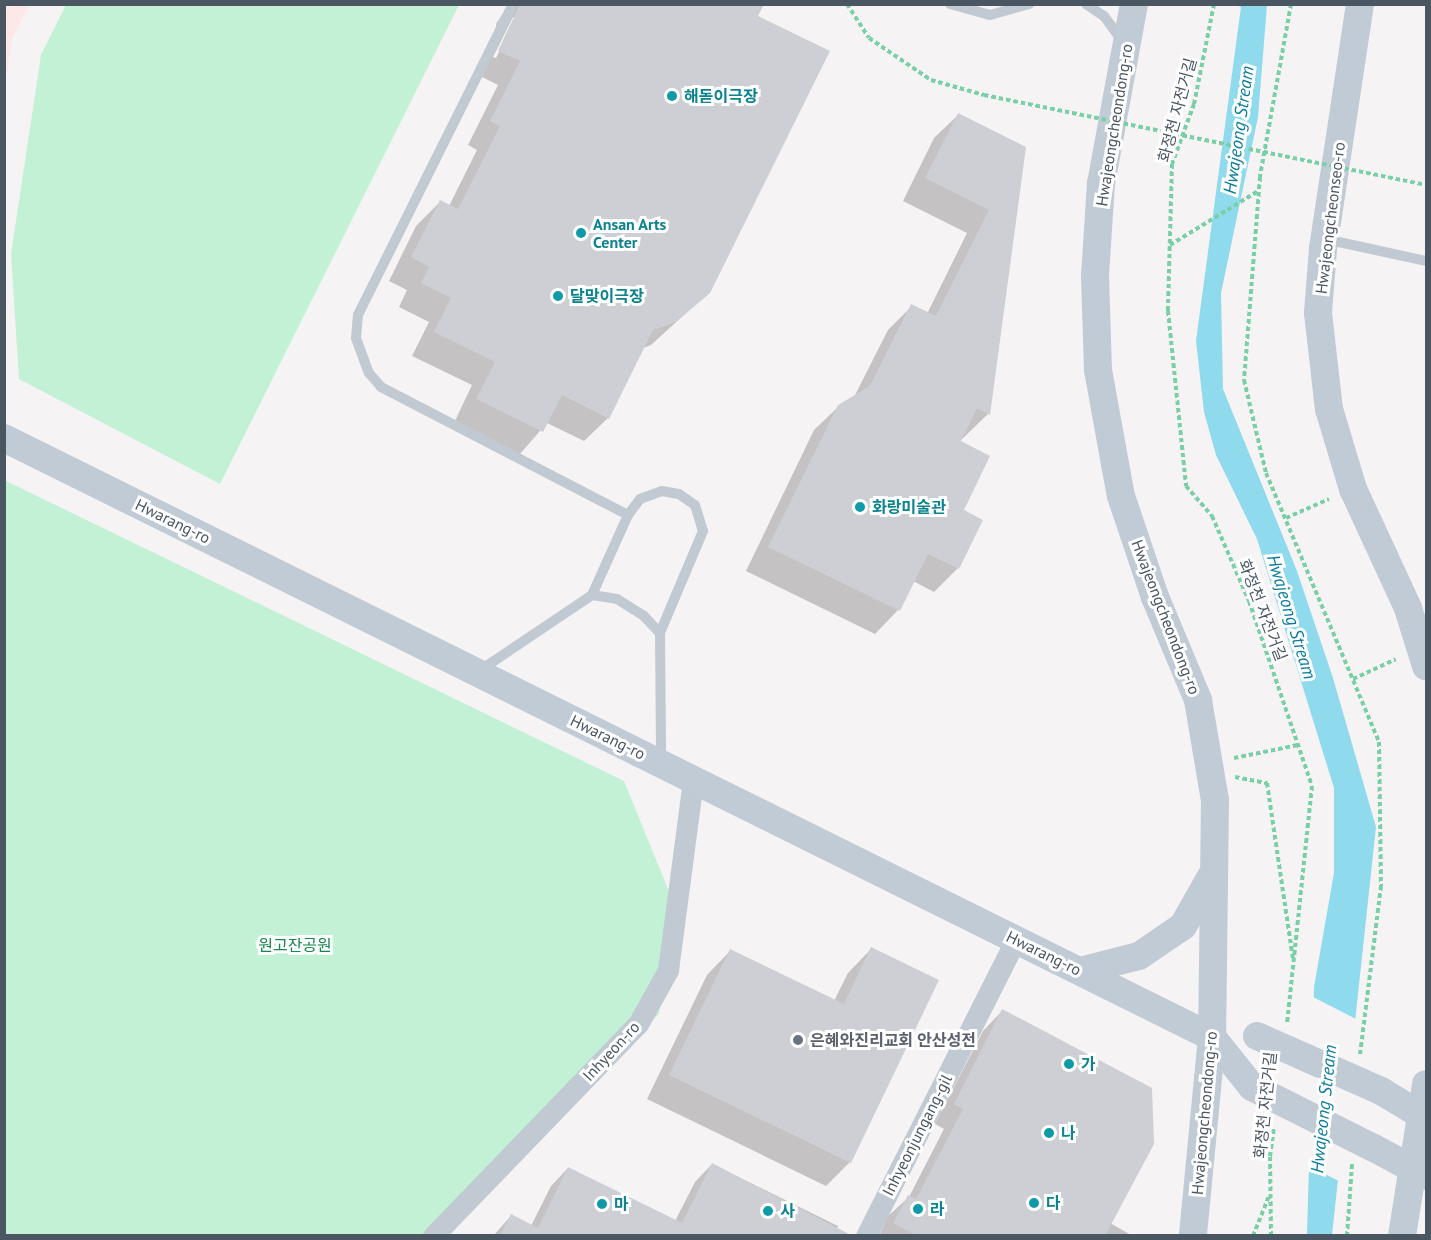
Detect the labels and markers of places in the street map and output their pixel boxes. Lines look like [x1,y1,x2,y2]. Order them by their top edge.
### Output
place label: 해돋이극장 [684,86,758,106]
marker: 해돋이극장 [665,89,679,103]
place label: Ansan Arts Center [593,214,667,252]
marker: Ansan Arts Center [574,226,588,240]
place label: 달맞이극장 [570,286,644,306]
marker: 달맞이극장 [551,289,565,303]
place label: 화랑미술관 [872,497,946,517]
marker: 화랑미술관 [853,500,867,514]
place label: 은혜와진리교회 안산성전 [810,1030,976,1050]
marker: 은혜와진리교회 안산성전 [791,1033,805,1047]
place label: 가 [1081,1054,1096,1074]
marker: 가 [1062,1057,1076,1071]
place label: 나 [1061,1123,1076,1143]
marker: 나 [1042,1126,1056,1140]
place label: 다 [1046,1193,1061,1213]
place label: 마 [614,1194,629,1214]
marker: 다 [1027,1196,1041,1210]
marker: 마 [595,1197,609,1211]
place label: 라 [930,1199,945,1219]
place label: 사 [780,1201,795,1221]
marker: 라 [911,1202,925,1216]
marker: 사 [761,1204,775,1218]

